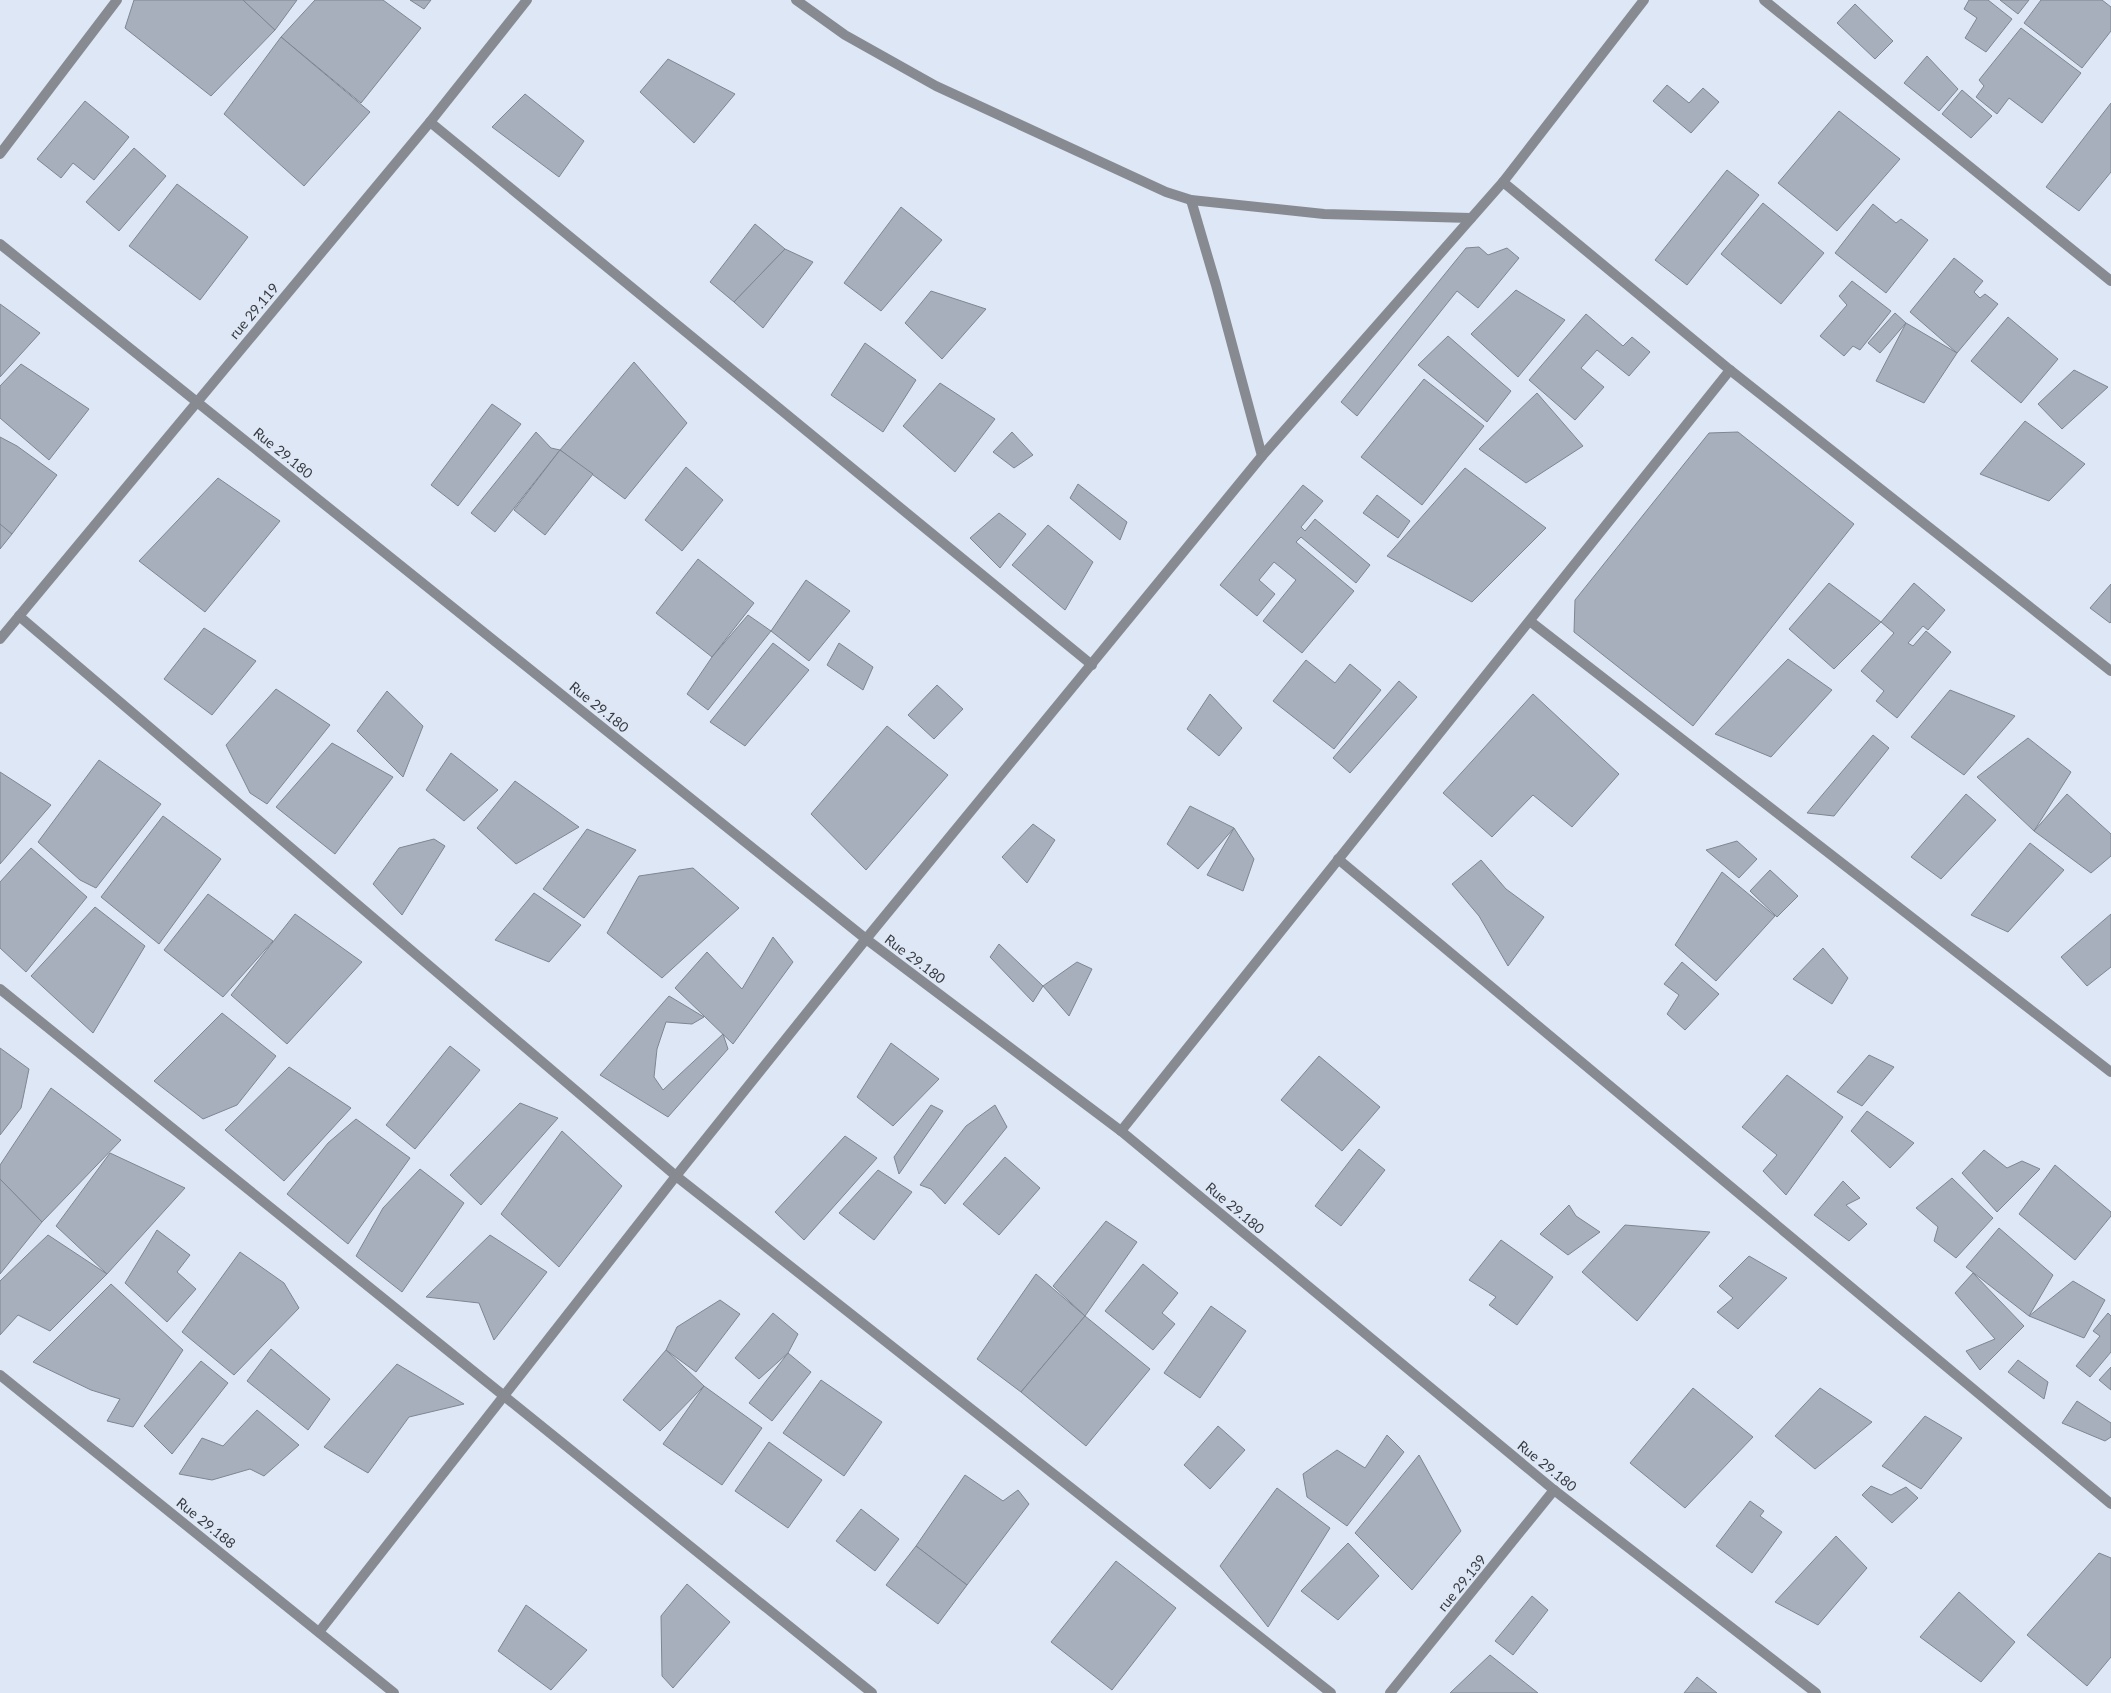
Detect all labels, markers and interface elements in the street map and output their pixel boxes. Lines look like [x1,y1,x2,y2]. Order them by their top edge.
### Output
street label: rue 29.119 [225,279,282,342]
street label: Rue 29.180 [250,424,316,482]
street label: Rue 29.180 [566,678,632,736]
street label: Rue 29.180 [882,930,949,987]
street label: Rue 29.180 [1203,1178,1268,1237]
street label: Rue 29.180 [1514,1437,1580,1495]
street label: Rue 29.188 [173,1494,239,1552]
street label: rue 29.139 [1434,1551,1490,1614]

